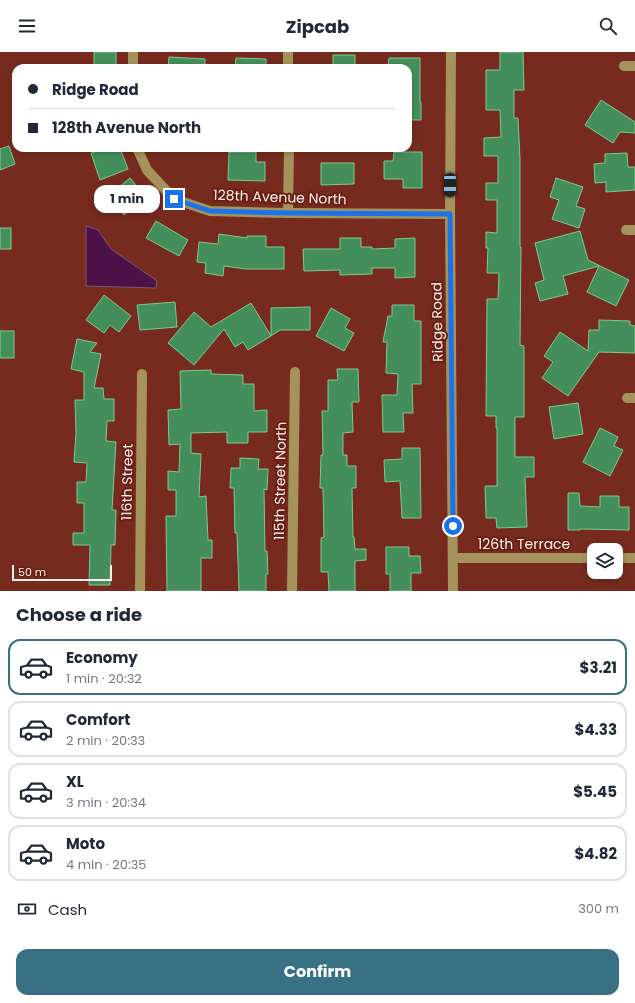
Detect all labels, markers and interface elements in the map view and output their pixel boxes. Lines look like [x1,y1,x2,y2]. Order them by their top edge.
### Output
text: Zipcab [286,14,349,39]
icon: menu [16,15,38,37]
icon: search [597,15,619,37]
text: Ridge Road [52,79,139,100]
text: 128th Avenue North [52,117,201,138]
car [444,173,456,197]
callout: 1 min [94,185,160,213]
street label: 128th Avenue North [213,185,347,209]
text: 1 min [110,189,144,208]
route end [165,190,183,208]
street label: Ridge Road [426,282,448,362]
street label: 115th Street North [269,422,291,540]
street label: 116th Street [116,444,138,520]
route start [444,517,462,535]
street label: 126th Terrace [478,534,571,554]
map controls [587,543,623,579]
button: layers [587,543,623,579]
scale bar [12,563,112,582]
text: 50 m [18,564,46,580]
text: Choose a ride [16,602,142,627]
text: Economy [66,647,138,668]
icon: car [18,649,54,685]
text: $3.21 [580,657,617,678]
text: 1 min · 20:32 [66,669,142,688]
text: Comfort [66,709,130,730]
icon: car [18,711,54,747]
text: $4.33 [575,719,617,740]
text: 2 min · 20:33 [66,731,145,750]
text: XL [66,771,84,792]
icon: car [18,773,54,809]
text: $5.45 [573,781,617,802]
text: 3 min · 20:34 [66,793,146,812]
text: Moto [66,833,105,854]
icon: car [18,835,54,871]
text: $4.82 [574,843,617,864]
text: 4 min · 20:35 [66,855,146,874]
icon: cash [16,898,38,920]
text: Cash [48,899,87,920]
text: 300 m [578,899,619,918]
button: Confirm [16,949,619,995]

